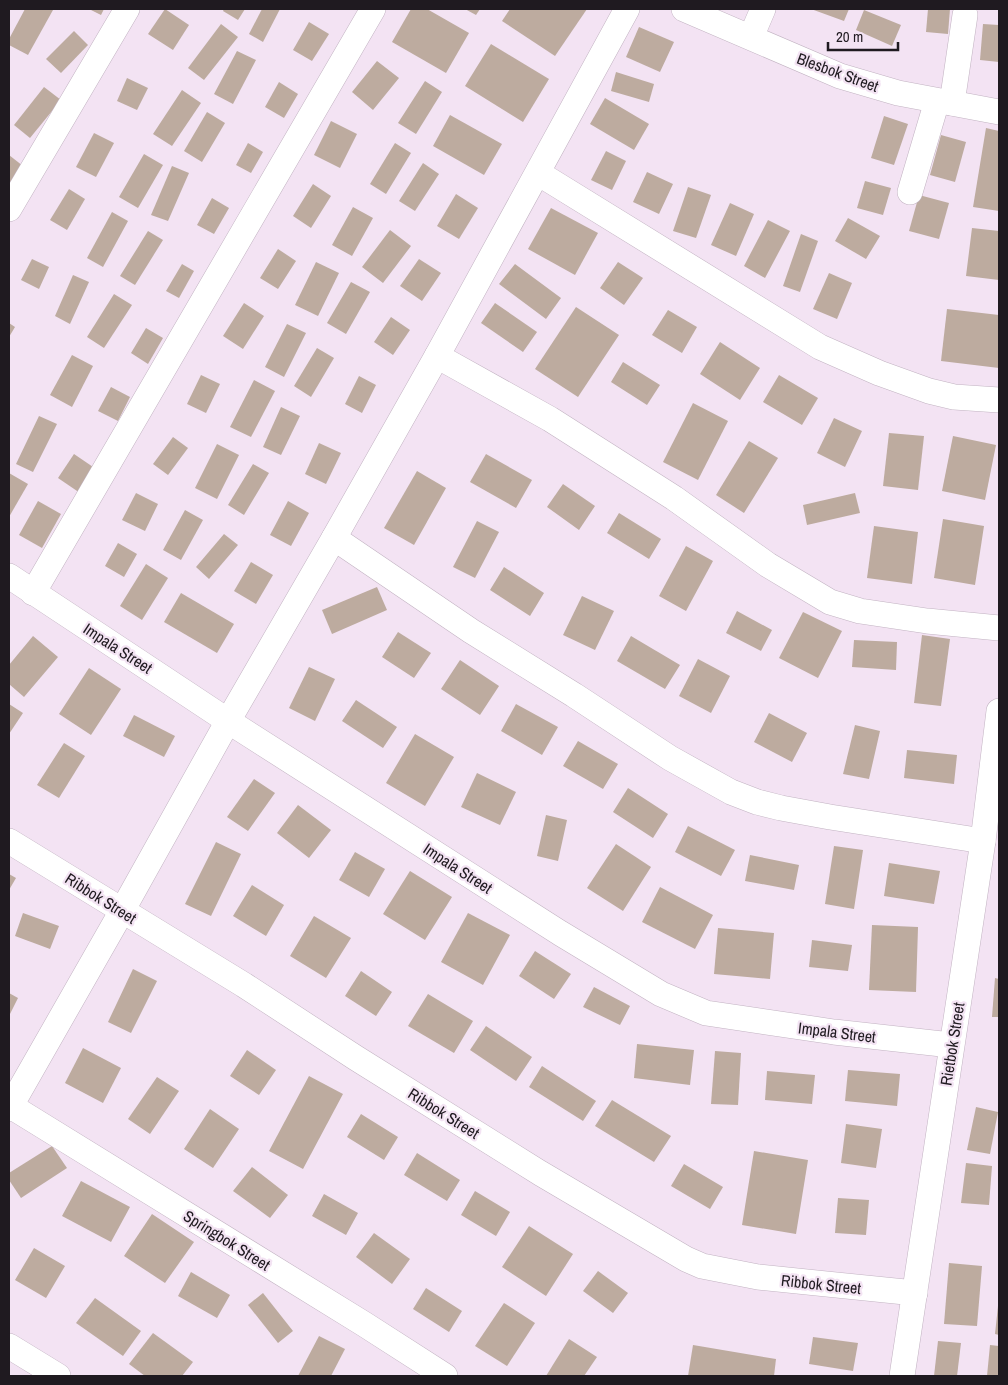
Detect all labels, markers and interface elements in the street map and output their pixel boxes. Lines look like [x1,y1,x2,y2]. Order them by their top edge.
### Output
scale bar [828,20,898,52]
text: 20 m [836,26,863,47]
street label: Blesbok Street [794,47,882,97]
street label: Impala Street [79,618,157,679]
street label: Impala Street [419,838,497,899]
street label: Ribbok Street [61,867,141,929]
street label: Rietbok Street [935,1001,969,1087]
street label: Impala Street [797,1016,877,1048]
street label: Ribbok Street [404,1082,484,1144]
street label: Springbok Street [179,1205,275,1276]
street label: Ribbok Street [780,1269,862,1299]

